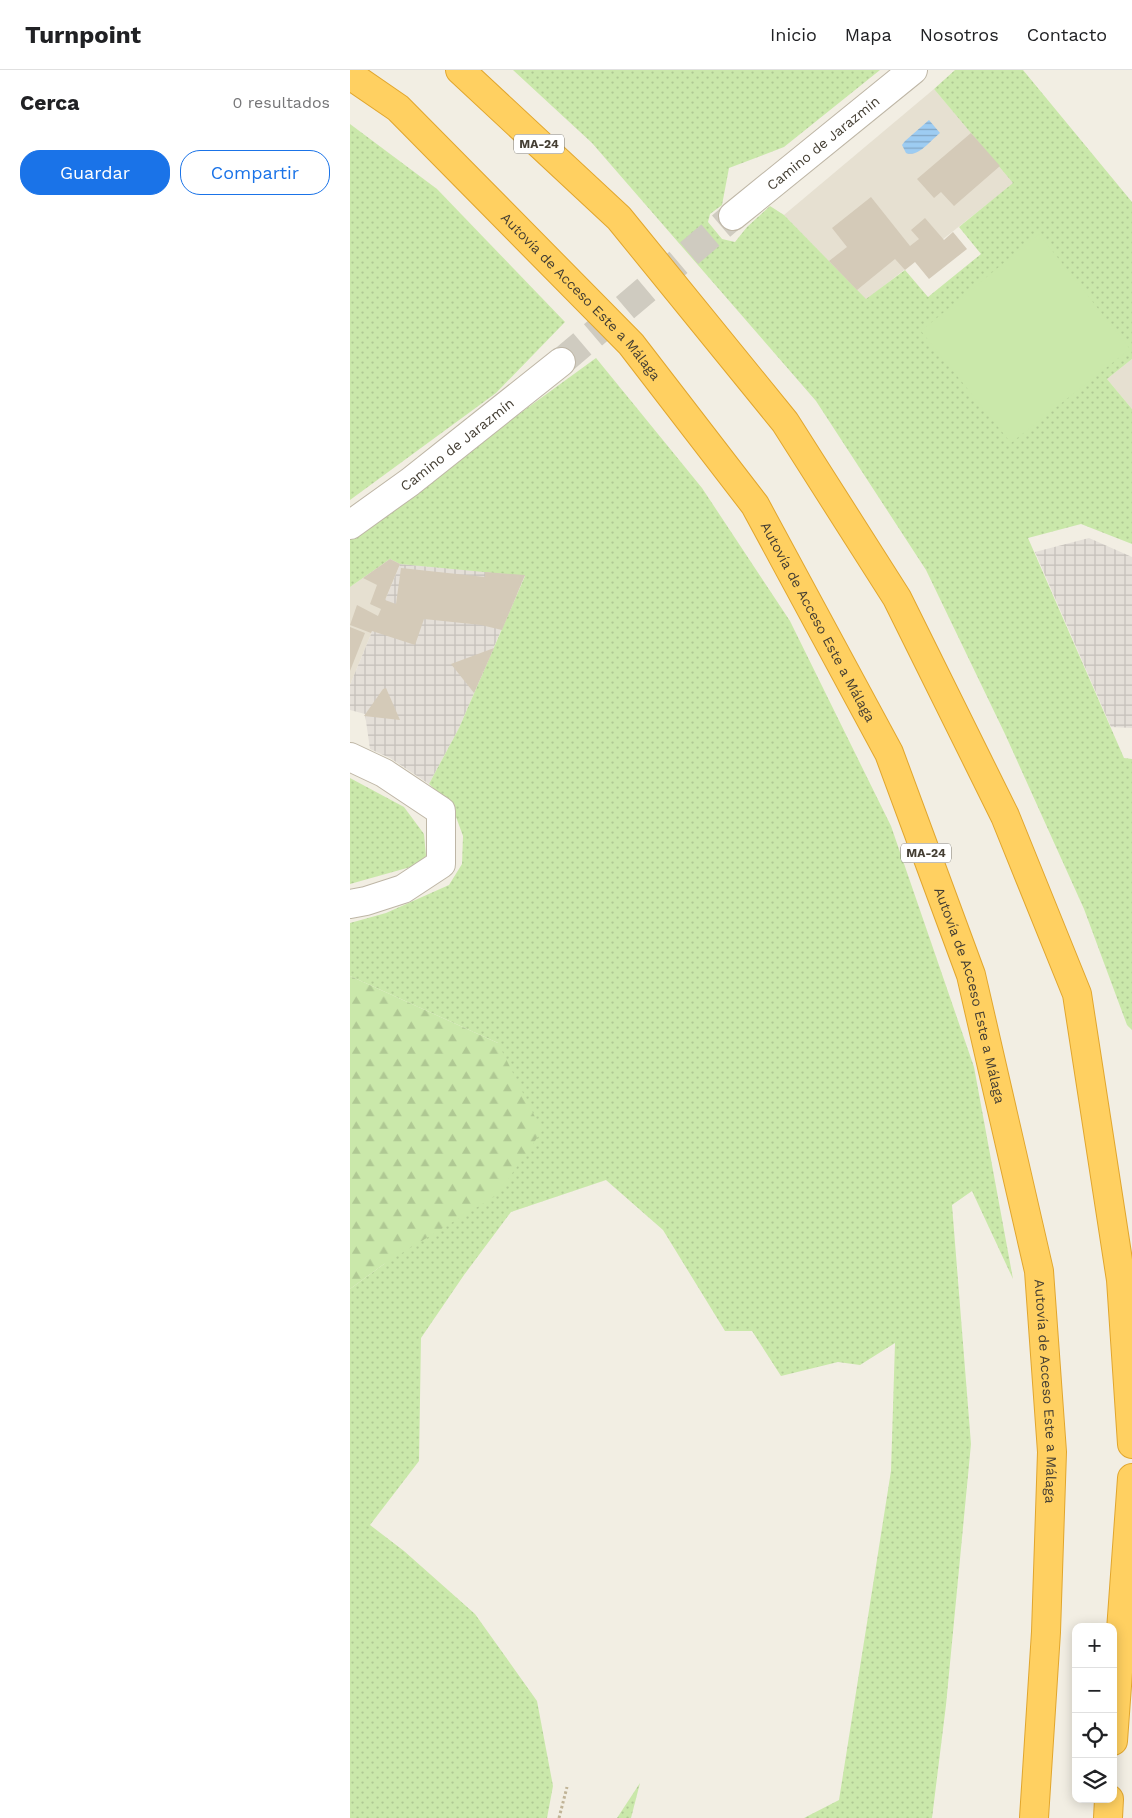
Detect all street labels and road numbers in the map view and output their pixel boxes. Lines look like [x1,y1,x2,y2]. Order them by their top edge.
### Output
street label: Camino de Jarazmín [764,93,883,193]
road number: MA-24 [514,134,564,154]
street label: Autovía de Acceso Este a Málaga [498,209,664,383]
street label: Camino de Jarazmín [397,395,517,494]
street label: Autovía de Acceso Este a Málaga [758,519,879,725]
road number: MA-24 [901,844,951,862]
street label: Autovía de Acceso Este a Málaga [931,885,1008,1105]
street label: Autovía de Acceso Este a Málaga [1032,1279,1060,1504]

